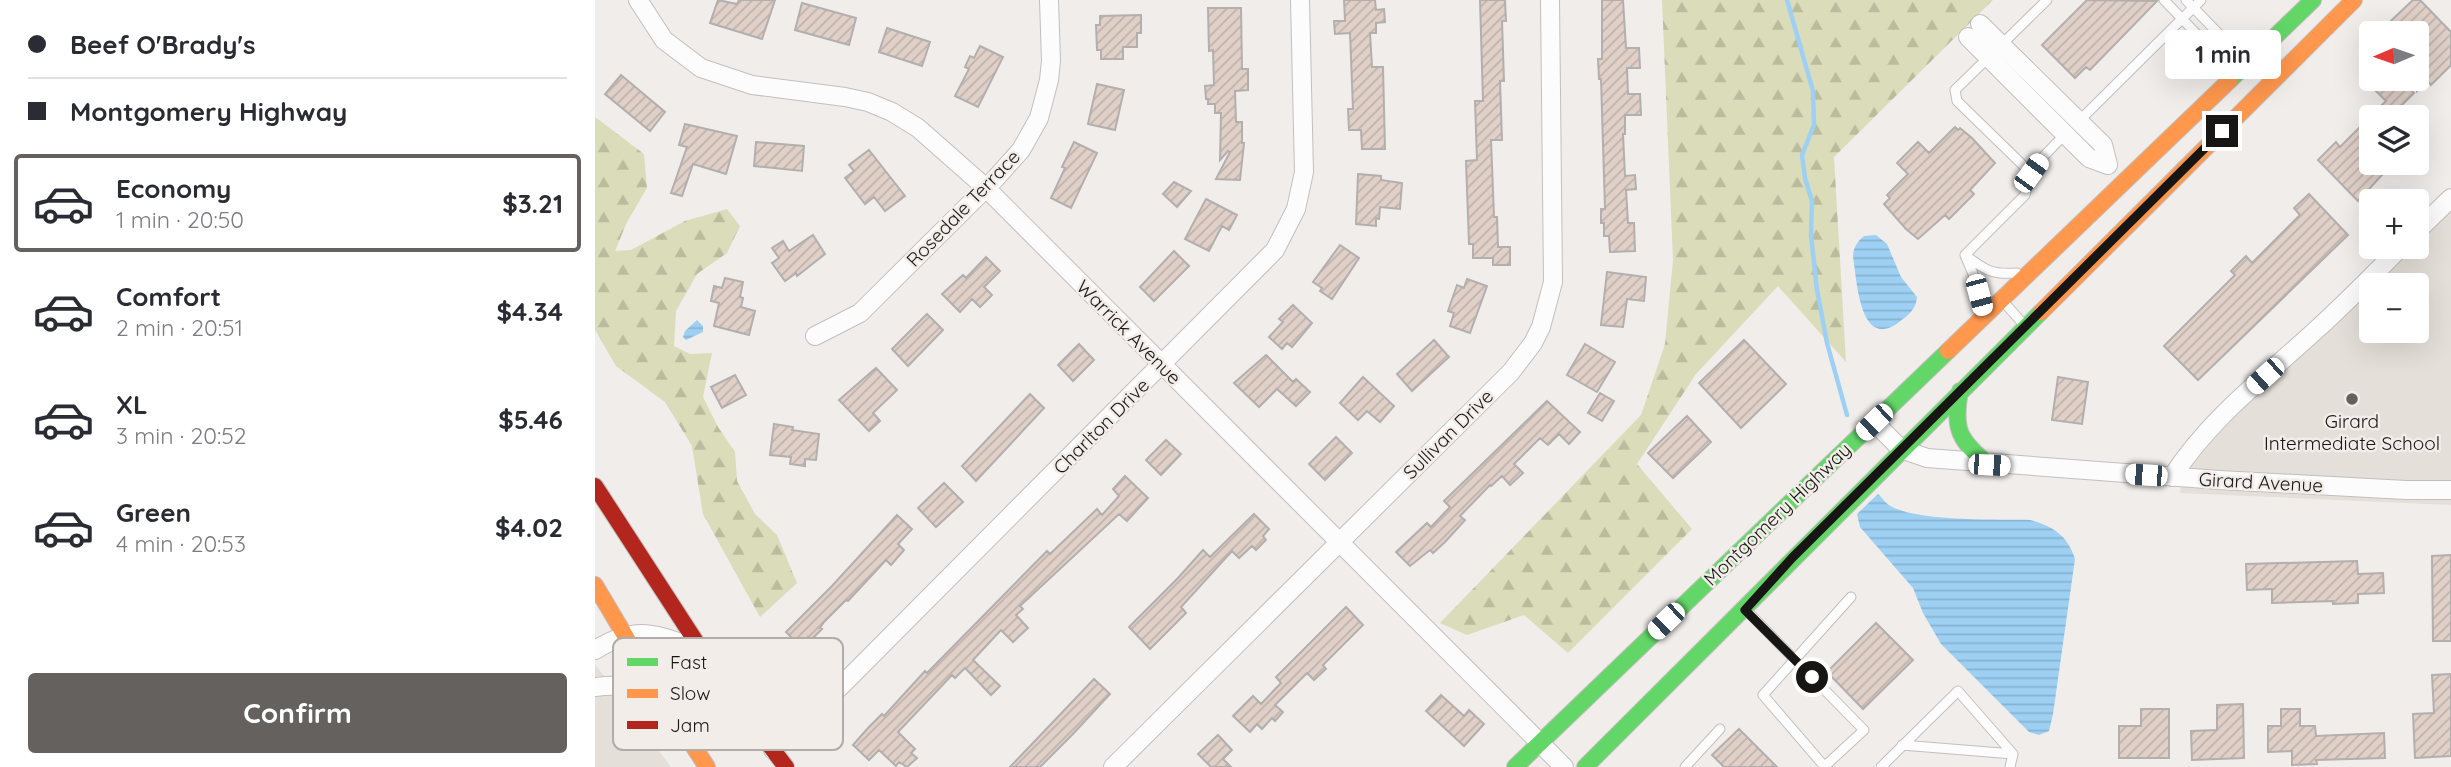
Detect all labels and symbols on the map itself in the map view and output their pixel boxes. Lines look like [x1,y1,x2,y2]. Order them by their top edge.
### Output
north arrow [2359,21,2429,91]
callout: 1 min [2164,30,2280,78]
route end [2206,115,2238,147]
street label: Rosedale Terrace [901,145,1025,271]
car [2011,150,2052,196]
car [1964,272,1995,318]
street label: Warrick Avenue [1072,275,1186,389]
car [2243,354,2288,398]
street label: Charlton Drive [1048,373,1154,479]
street label: Sullivan Drive [1398,384,1498,484]
marker: Girard Intermediate School [2344,391,2360,407]
car [1852,400,1897,444]
place label: Girard Intermediate School [2264,409,2440,455]
street label: Montgomery Highway [1698,437,1856,591]
car [1968,453,2011,477]
car [2125,463,2168,487]
street label: Girard Avenue [2198,467,2324,497]
car [1644,599,1689,643]
legend [613,638,843,750]
text: Fast [670,650,707,674]
route start [1796,661,1828,693]
text: Slow [670,681,711,705]
text: Jam [670,713,710,737]

